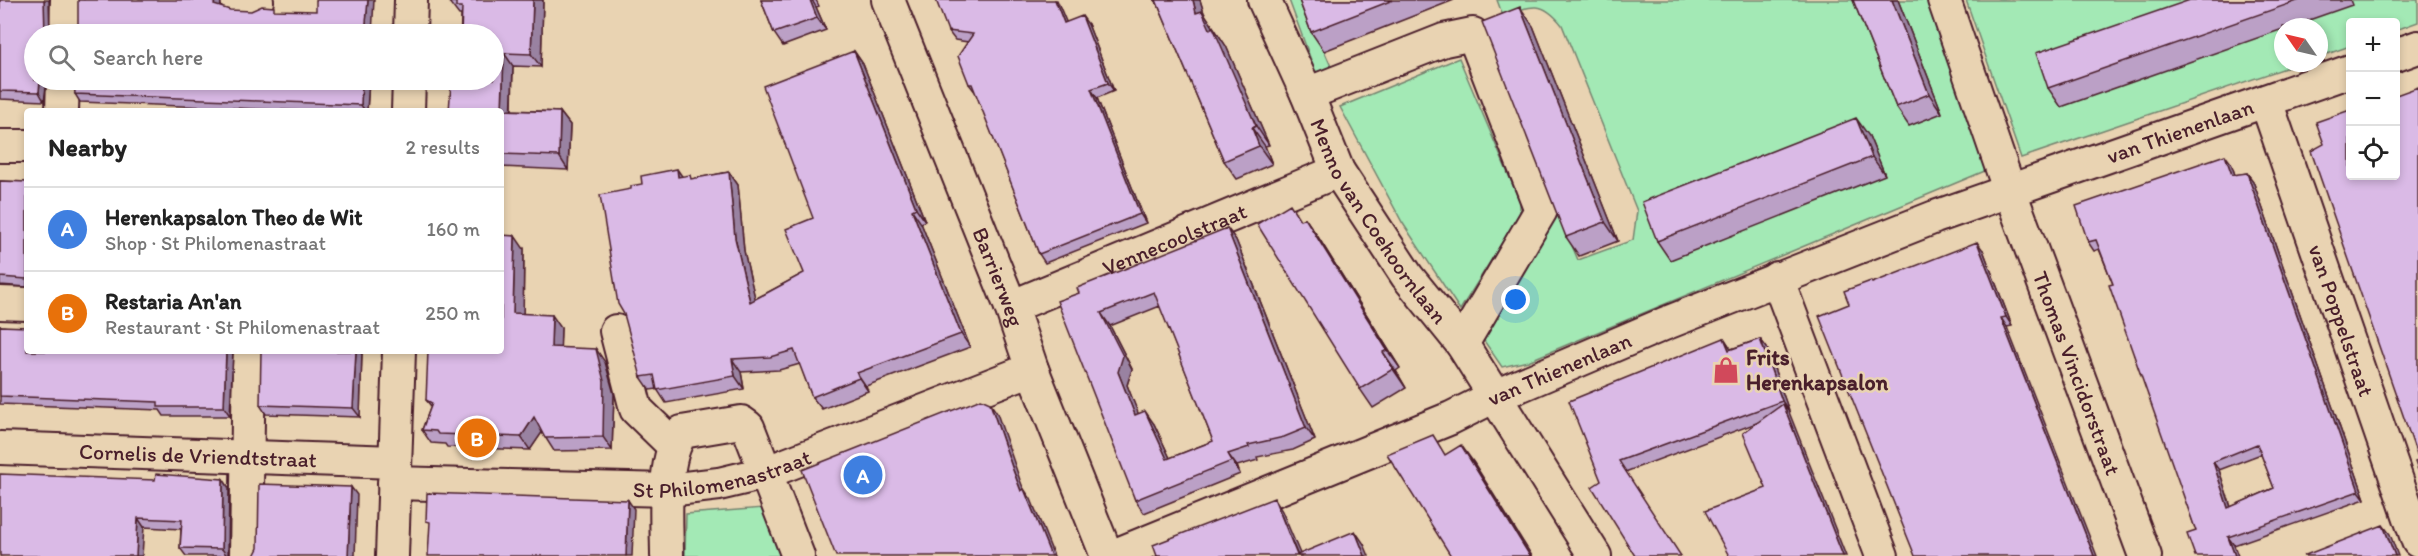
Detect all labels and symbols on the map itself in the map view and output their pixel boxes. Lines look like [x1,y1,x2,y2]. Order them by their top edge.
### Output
north arrow [2274,18,2328,72]
street label: van Thienenlaan [2103,93,2258,170]
street label: Menno van Coehoornlaan [1304,114,1454,330]
street label: Vennecoolstraat [1099,198,1251,281]
street label: Barrierweg [966,223,1030,331]
street label: van Poppelstraat [2303,241,2380,400]
street label: Thomas Vincidorstraat [2027,267,2127,479]
your location [1501,285,1530,314]
street label: van Thienenlaan [1483,326,1636,412]
place label: Frits Herenkapsalon [1746,344,1889,396]
shop icon: Frits Herenkapsalon [1711,355,1741,385]
pin: B [458,416,496,460]
street label: Cornelis de Vriendtstraat [78,438,317,473]
street label: St Philomenastraat [633,443,815,504]
pin: A [844,452,882,498]

